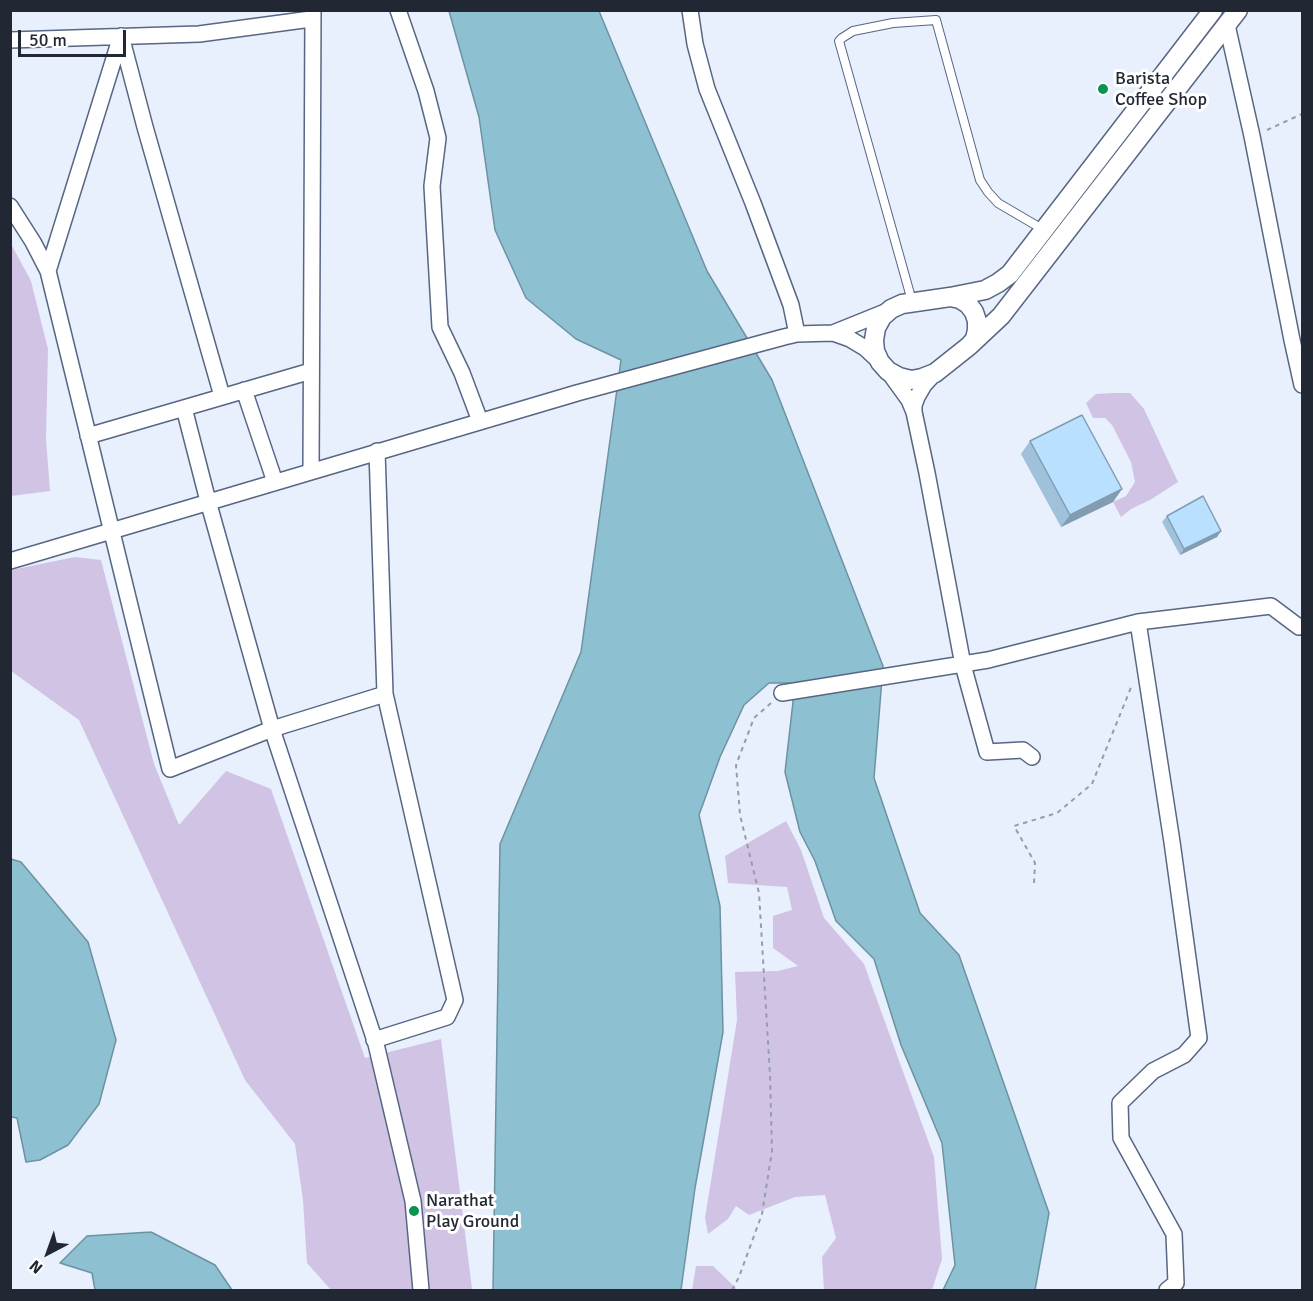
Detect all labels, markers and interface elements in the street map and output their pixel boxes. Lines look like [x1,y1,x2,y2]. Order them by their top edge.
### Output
scale bar [21,18,129,56]
text: 50 m [29,29,67,51]
place label: Barista Coffee Shop [1115,68,1207,110]
marker: Barista Coffee Shop [1096,82,1110,96]
place label: Narathat Play Ground [426,1190,519,1232]
marker: Narathat Play Ground [407,1204,421,1218]
north arrow [18,1223,78,1283]
text: N [25,1255,47,1278]

